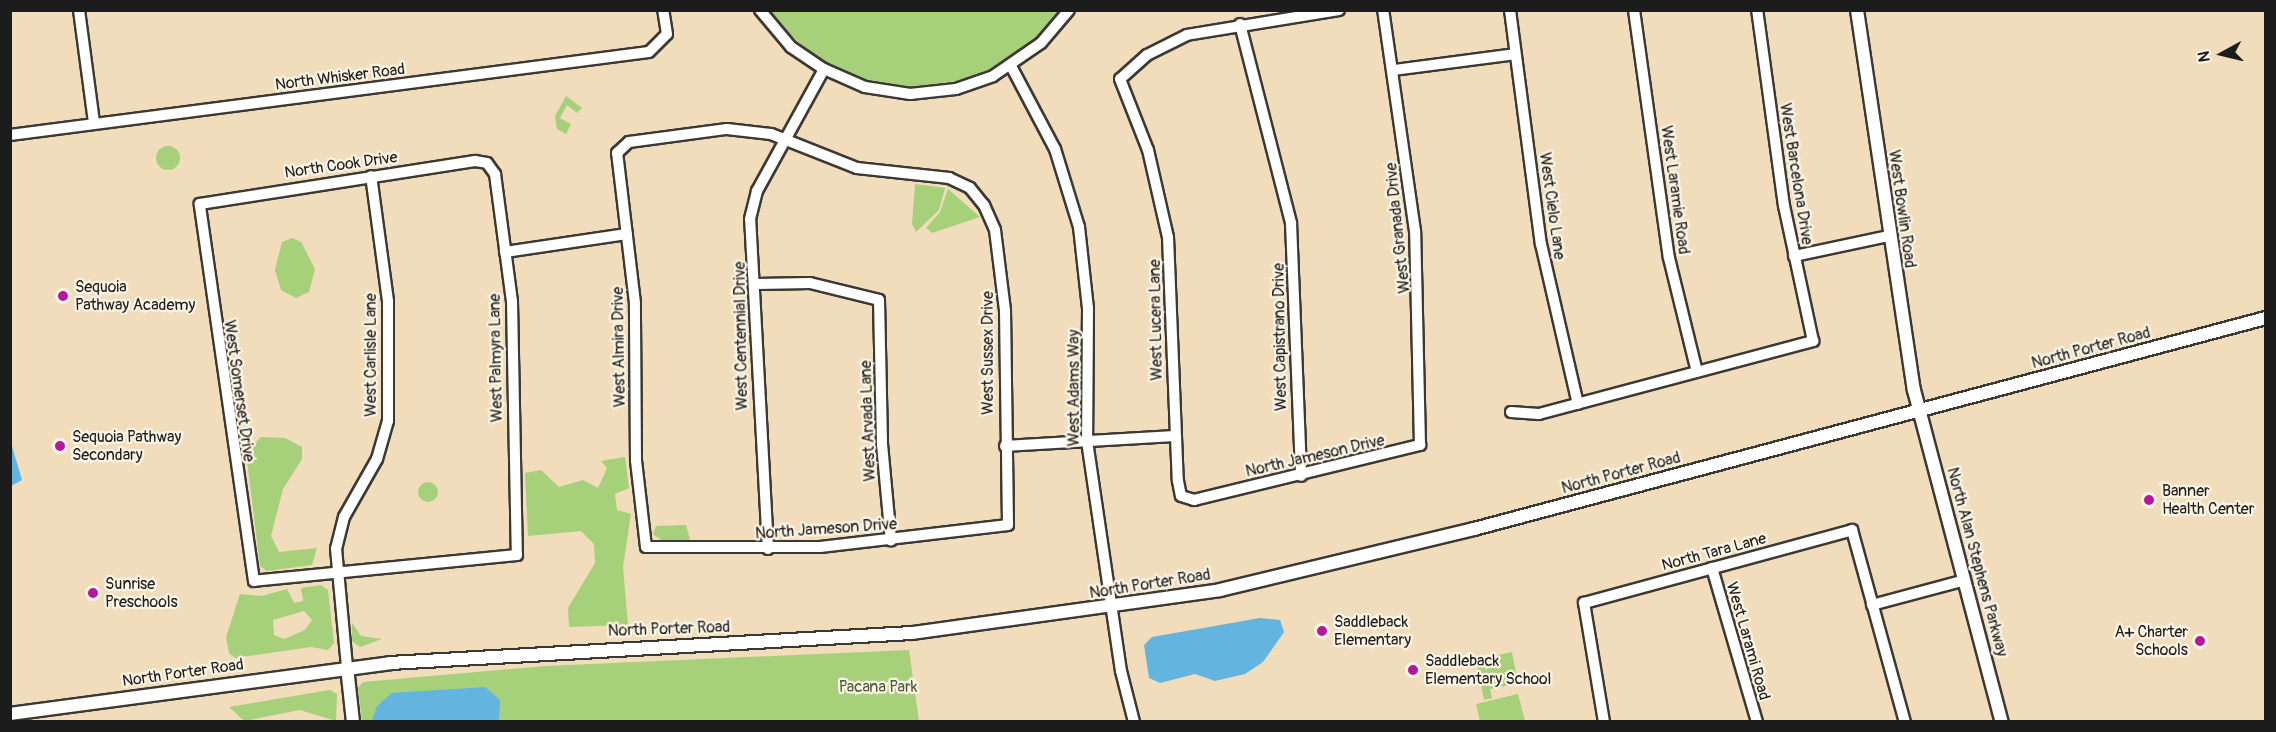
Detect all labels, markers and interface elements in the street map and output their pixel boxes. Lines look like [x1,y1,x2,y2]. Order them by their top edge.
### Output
north arrow [2192,24,2252,84]
text: N [2194,50,2215,63]
street label: North Whisker Road [274,60,406,94]
street label: West Barcelona Drive [1775,102,1817,246]
street label: West Laramie Road [1656,124,1694,256]
street label: North Cook Drive [283,148,399,182]
street label: West Bowlin Road [1884,149,1920,269]
street label: West Cielo Lane [1535,151,1569,261]
street label: West Granada Drive [1382,162,1414,294]
street label: West Lucera Lane [1145,259,1167,381]
street label: West Centennial Drive [730,261,752,411]
street label: West Capistrano Drive [1269,263,1291,411]
place label: Sequoia Pathway Academy [75,277,195,315]
street label: West Almira Drive [608,287,630,407]
marker: Sequoia Pathway Academy [56,289,70,303]
street label: West Sussex Drive [978,291,998,415]
street label: West Carlisle Lane [361,293,381,417]
street label: West Palmyra Lane [485,294,507,422]
street label: West Somerset Drive [220,319,258,463]
street label: North Porter Road [2029,323,2153,373]
street label: West Adams Way [1064,330,1084,446]
street label: West Arvada Lane [856,360,880,482]
place label: Sequoia Pathway Secondary [72,427,181,465]
street label: North Jameson Drive [1244,431,1386,481]
marker: Sequoia Pathway Secondary [53,439,67,453]
street label: North Porter Road [1559,448,1683,498]
street label: North Alan Stephens Parkway [1942,465,2012,659]
place label: Banner Health Center [2162,481,2254,519]
marker: Banner Health Center [2140,491,2158,509]
street label: North Jameson Drive [754,514,898,544]
street label: North Tara Lane [1660,529,1768,575]
street label: North Porter Road [1088,565,1212,603]
place label: Sunrise Preschools [105,574,178,612]
street label: West Larami Road [1722,580,1774,702]
marker: Sunrise Preschools [86,586,100,600]
place label: Saddleback Elementary [1334,612,1411,650]
street label: North Porter Road [608,617,730,641]
place label: A+ Charter Schools [2114,622,2188,660]
marker: Saddleback Elementary [1315,624,1329,638]
marker: A+ Charter Schools [2193,634,2207,648]
place label: Saddleback Elementary School [1425,651,1551,689]
street label: North Porter Road [121,655,245,691]
marker: Saddleback Elementary School [1406,663,1420,677]
park label: Pacana Park [839,677,917,697]

